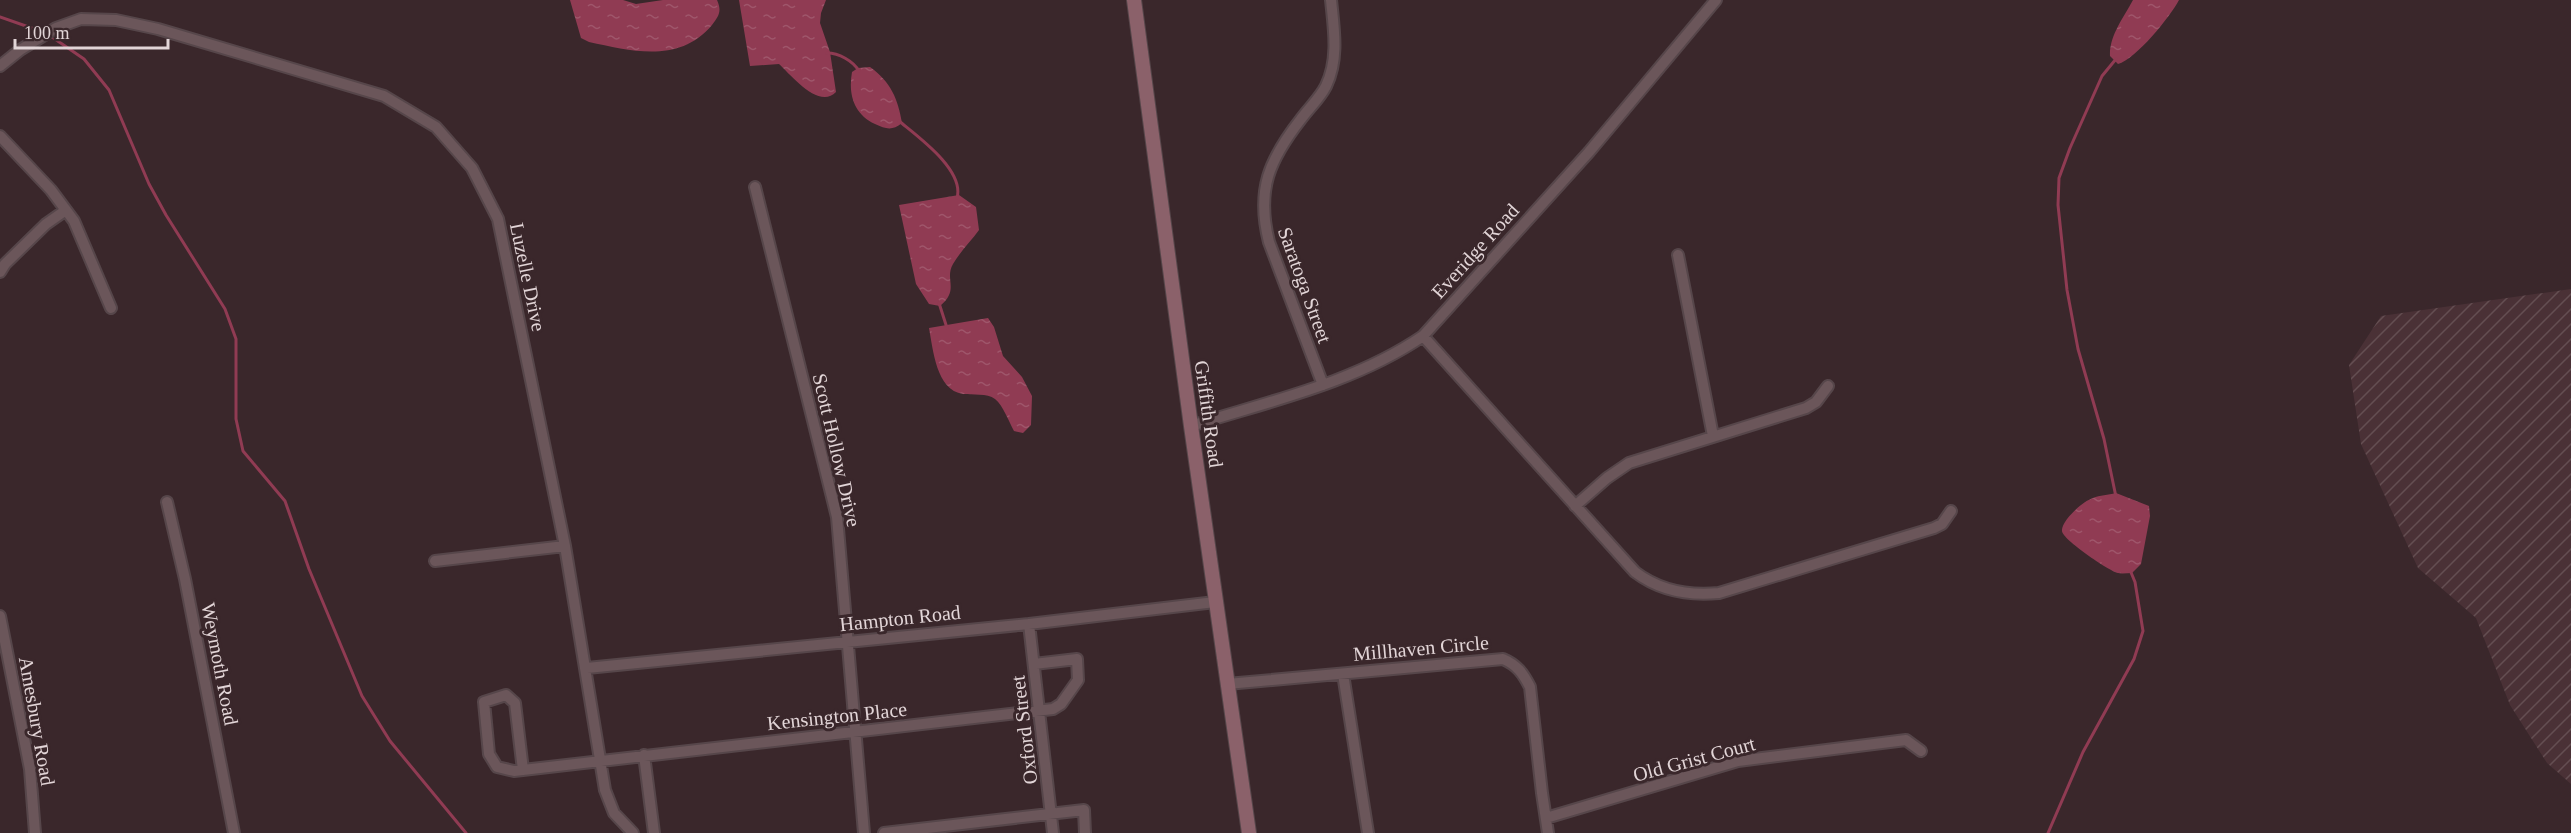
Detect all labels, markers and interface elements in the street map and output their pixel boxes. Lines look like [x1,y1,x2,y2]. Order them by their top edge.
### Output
scale bar [15,12,168,50]
text: 100 m [24,23,70,43]
street label: Everidge Road [1427,199,1524,303]
street label: Luzelle Drive [506,221,550,333]
street label: Saratoga Street [1273,224,1336,347]
street label: Griffith Road [1191,359,1227,469]
street label: Scott Hollow Drive [809,371,865,529]
street label: Weymoth Road [196,601,243,727]
street label: Hampton Road [838,601,962,636]
street label: Millhaven Circle [1352,631,1490,665]
street label: Amesbury Road [14,655,59,787]
street label: Oxford Street [1006,674,1042,786]
street label: Kensington Place [766,698,908,735]
street label: Old Grist Court [1631,732,1758,786]

